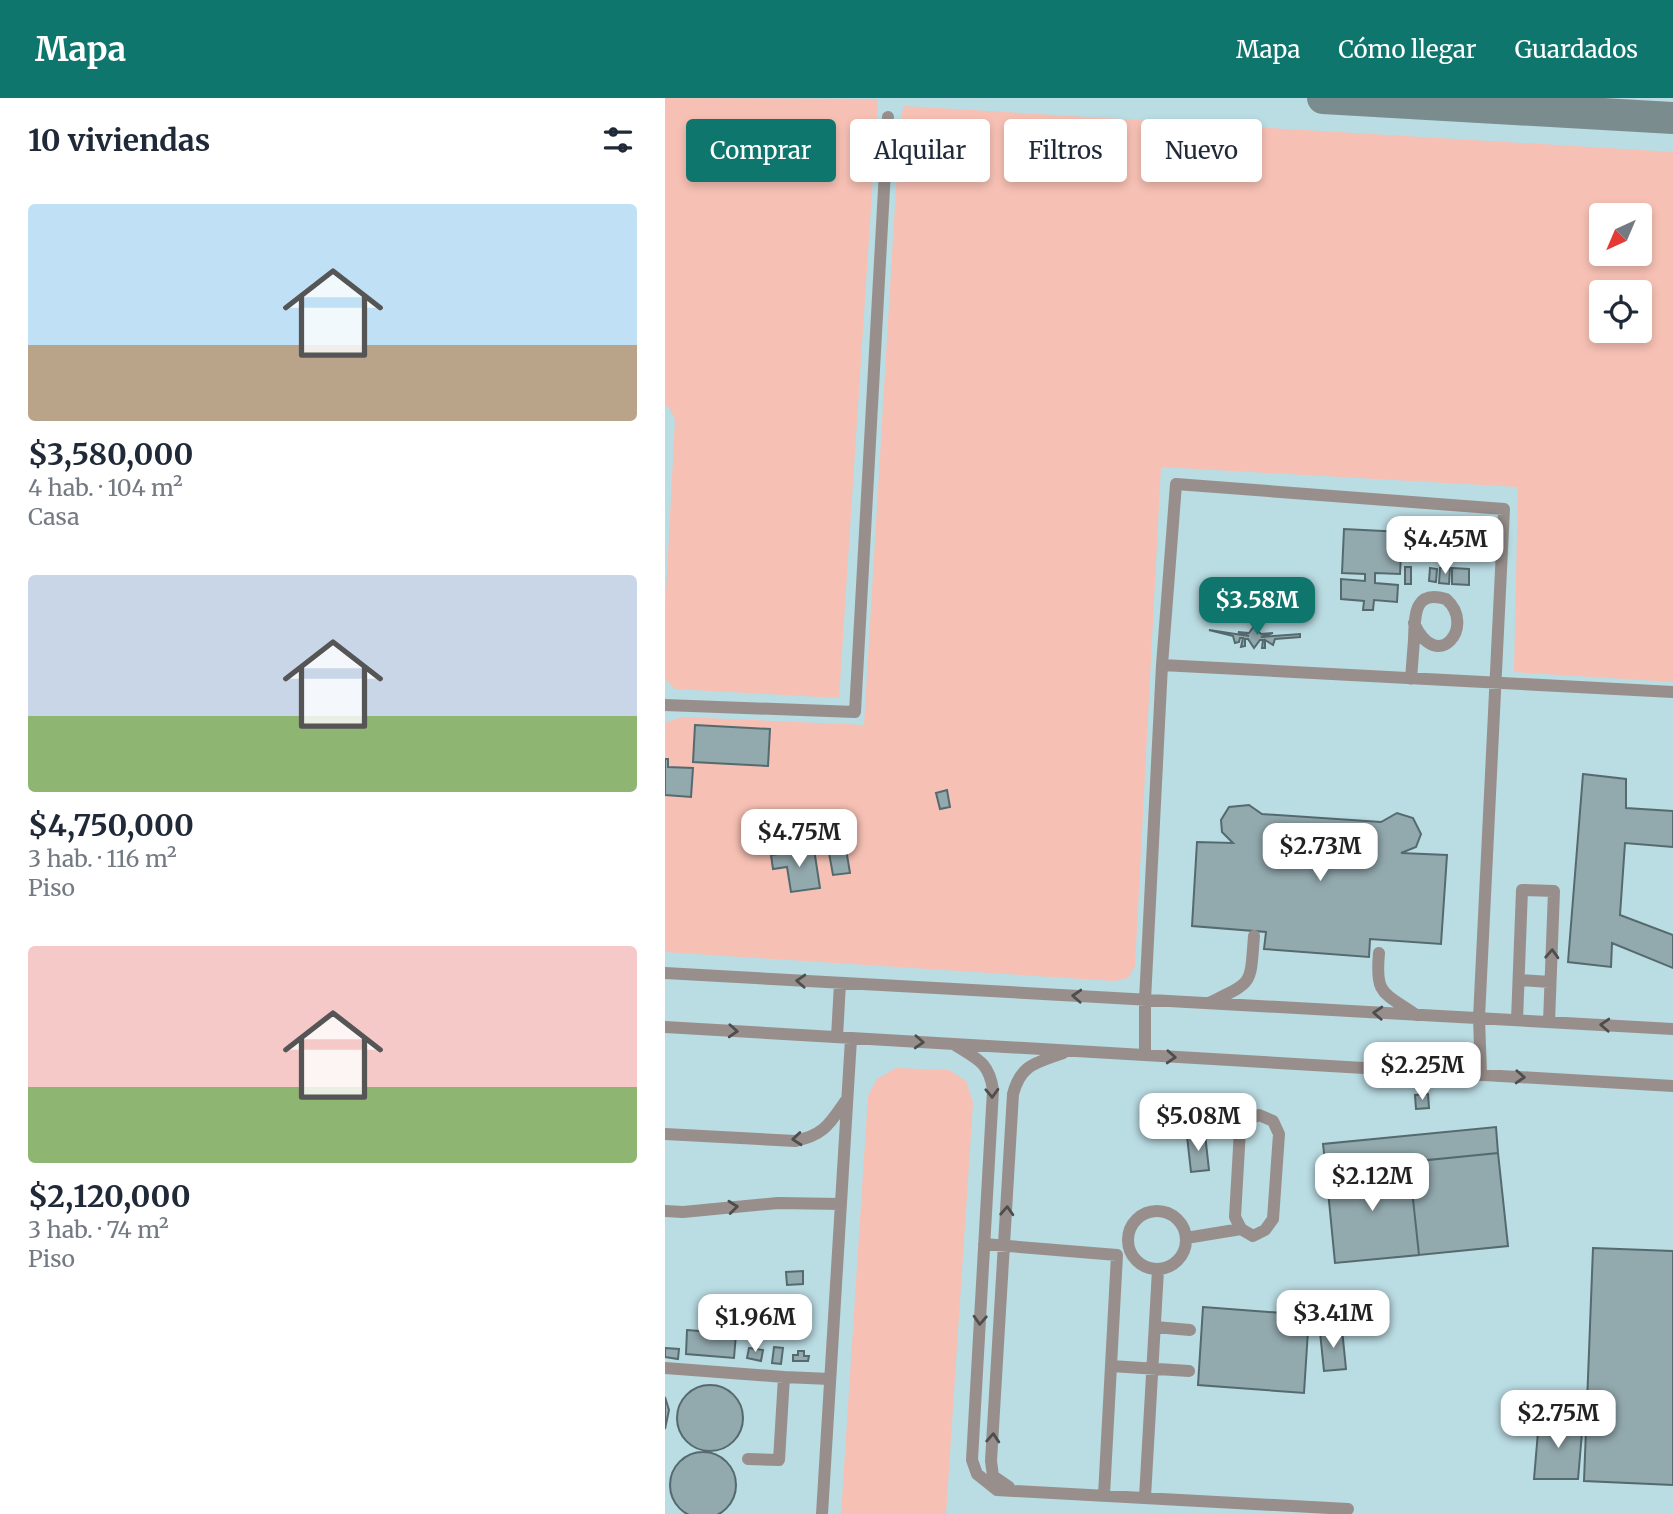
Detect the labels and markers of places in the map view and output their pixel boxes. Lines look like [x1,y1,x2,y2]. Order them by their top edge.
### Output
pin: $4.45M [1388,517,1502,576]
pin: $3.58M [1200,578,1314,637]
pin: $4.75M [742,810,856,869]
pin: $2.73M [1263,824,1377,883]
pin: $2.25M [1365,1042,1479,1102]
pin: $5.08M [1141,1094,1255,1153]
pin: $2.12M [1315,1154,1429,1213]
pin: $3.41M [1276,1290,1390,1350]
pin: $1.96M [698,1294,812,1354]
pin: $2.75M [1501,1390,1615,1450]

